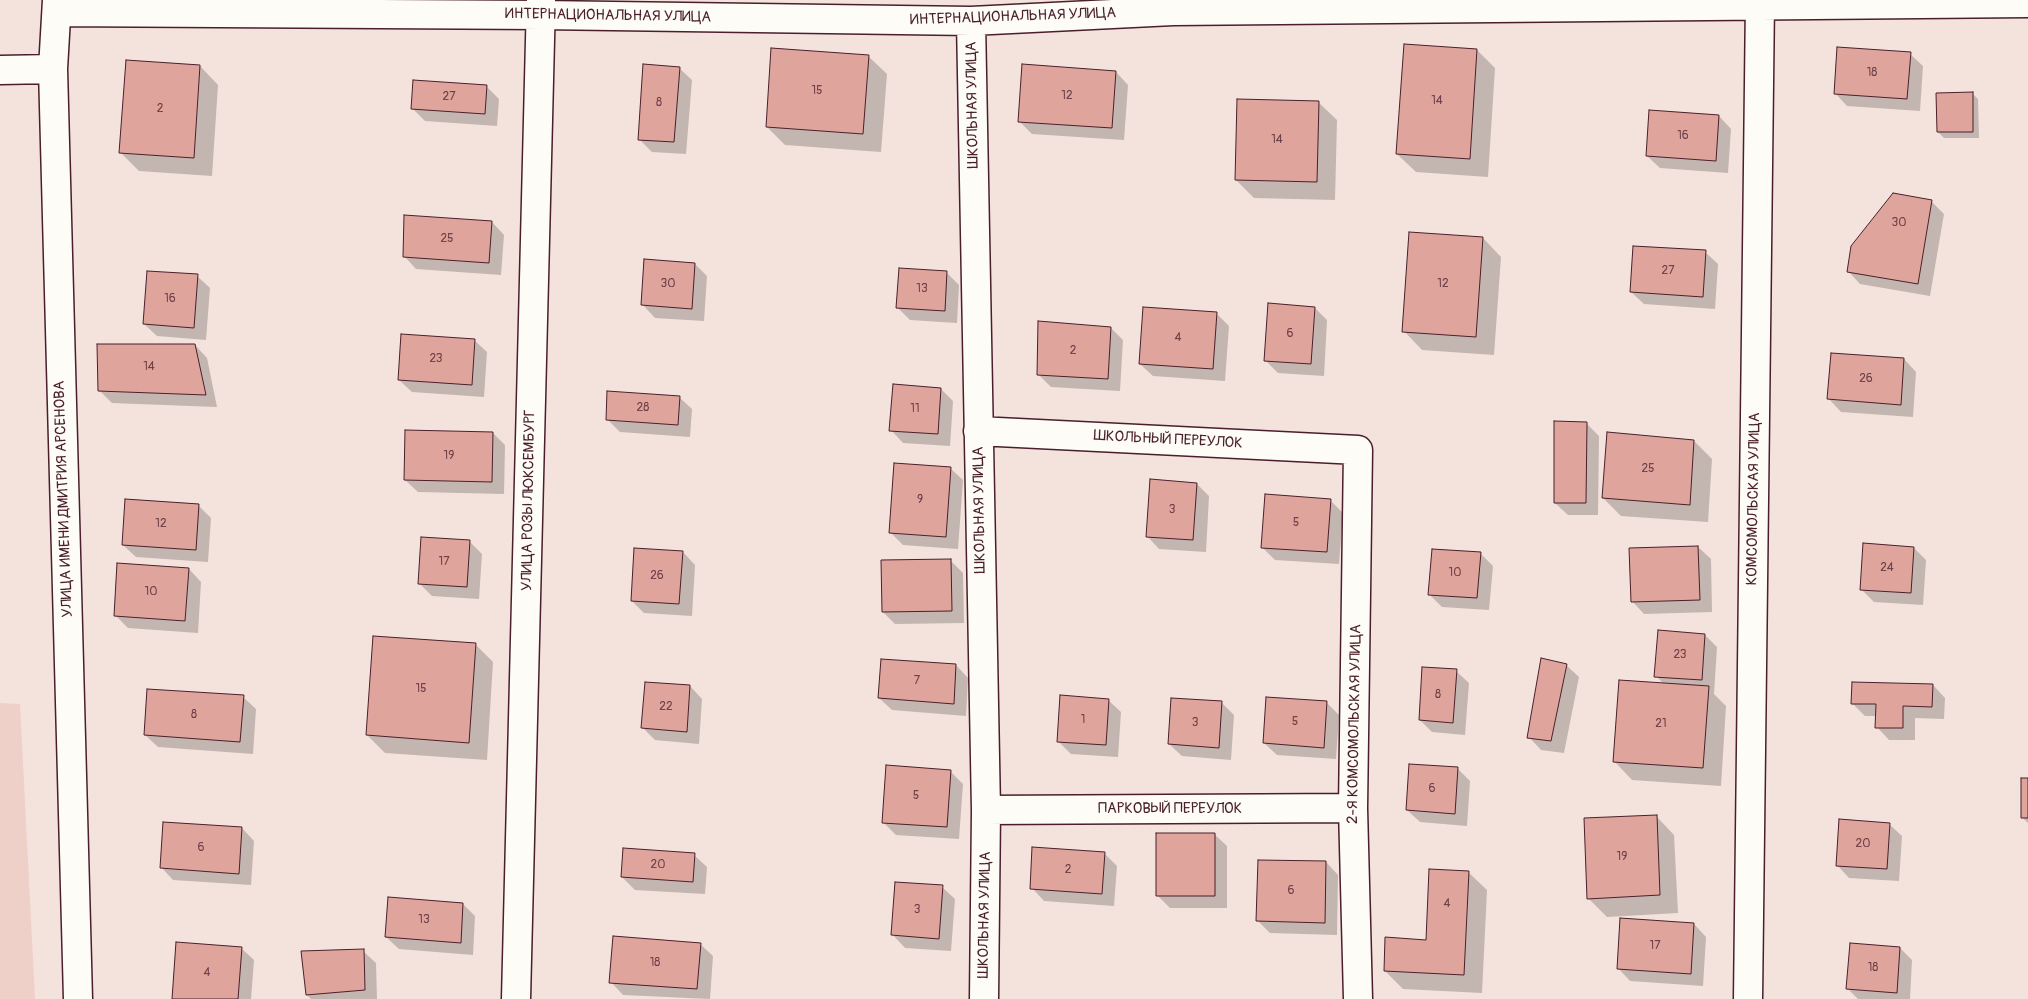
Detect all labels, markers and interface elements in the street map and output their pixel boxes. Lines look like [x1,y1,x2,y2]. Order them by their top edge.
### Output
street label: ИНТЕРНАЦИОНАЛЬНАЯ УЛИЦА [910,4,1116,30]
street label: ИНТЕРНАЦИОНАЛЬНАЯ УЛИЦА [505,5,711,27]
street label: ШКОЛЬНАЯ УЛИЦА [963,41,983,169]
house number: 18 [1867,66,1877,80]
house number: 15 [811,84,823,98]
house number: 12 [1061,89,1073,103]
house number: 27 [442,90,456,104]
house number: 14 [1431,94,1443,108]
house number: 8 [656,96,662,110]
house number: 2 [157,102,163,116]
house number: 16 [1677,129,1689,143]
house number: 14 [1271,133,1283,147]
house number: 30 [1892,216,1906,230]
house number: 25 [440,232,454,246]
house number: 27 [1661,264,1675,278]
house number: 30 [661,277,675,291]
house number: 12 [1437,277,1449,291]
house number: 13 [916,282,928,296]
house number: 16 [164,292,176,306]
house number: 6 [1287,327,1293,341]
house number: 4 [1175,331,1181,345]
house number: 2 [1070,344,1076,358]
house number: 23 [429,352,443,366]
house number: 14 [143,360,155,374]
house number: 26 [1859,372,1873,386]
street label: УЛИЦА ИМЕНИ ДМИТРИЯ АРСЕНОВА [51,380,77,618]
house number: 28 [637,401,649,415]
house number: 11 [910,402,920,416]
street label: УЛИЦА РОЗЫ ЛЮКСЕМБУРГ [518,409,540,591]
street label: КОМСОМОЛЬСКАЯ УЛИЦА [1743,412,1765,586]
street label: ШКОЛЬНЫЙ ПЕРЕУЛОК [1093,427,1243,453]
street label: ШКОЛЬНАЯ УЛИЦА [970,446,990,574]
house number: 19 [444,449,454,463]
house number: 25 [1641,462,1655,476]
house number: 9 [917,493,923,507]
house number: 3 [1169,503,1175,517]
house number: 5 [1293,516,1299,530]
house number: 12 [155,517,167,531]
house number: 17 [438,555,450,569]
house number: 24 [1880,561,1894,575]
house number: 10 [1449,566,1461,580]
house number: 26 [650,569,664,583]
house number: 10 [145,585,157,599]
street label: 2-Я КОМСОМОЛЬСКАЯ УЛИЦА [1344,624,1366,824]
house number: 23 [1673,648,1687,662]
house number: 7 [914,674,920,688]
house number: 15 [415,682,427,696]
house number: 8 [1435,688,1441,702]
house number: 22 [659,700,673,714]
house number: 8 [191,708,197,722]
house number: 1 [1081,713,1085,727]
house number: 5 [1292,715,1298,729]
house number: 3 [1192,716,1198,730]
house number: 21 [1655,717,1667,731]
house number: 6 [1429,782,1435,796]
house number: 5 [913,789,919,803]
street label: ПАРКОВЫЙ ПЕРЕУЛОК [1098,800,1242,818]
house number: 20 [1856,837,1870,851]
house number: 6 [198,841,204,855]
house number: 19 [1617,850,1627,864]
street label: ШКОЛЬНАЯ УЛИЦА [975,851,995,979]
house number: 20 [651,858,665,872]
house number: 2 [1065,863,1071,877]
house number: 6 [1288,884,1294,898]
house number: 4 [1444,897,1450,911]
house number: 3 [914,903,920,917]
house number: 13 [418,913,430,927]
house number: 17 [1649,939,1661,953]
house number: 18 [650,956,660,970]
house number: 18 [1868,961,1878,975]
house number: 4 [204,966,210,980]

